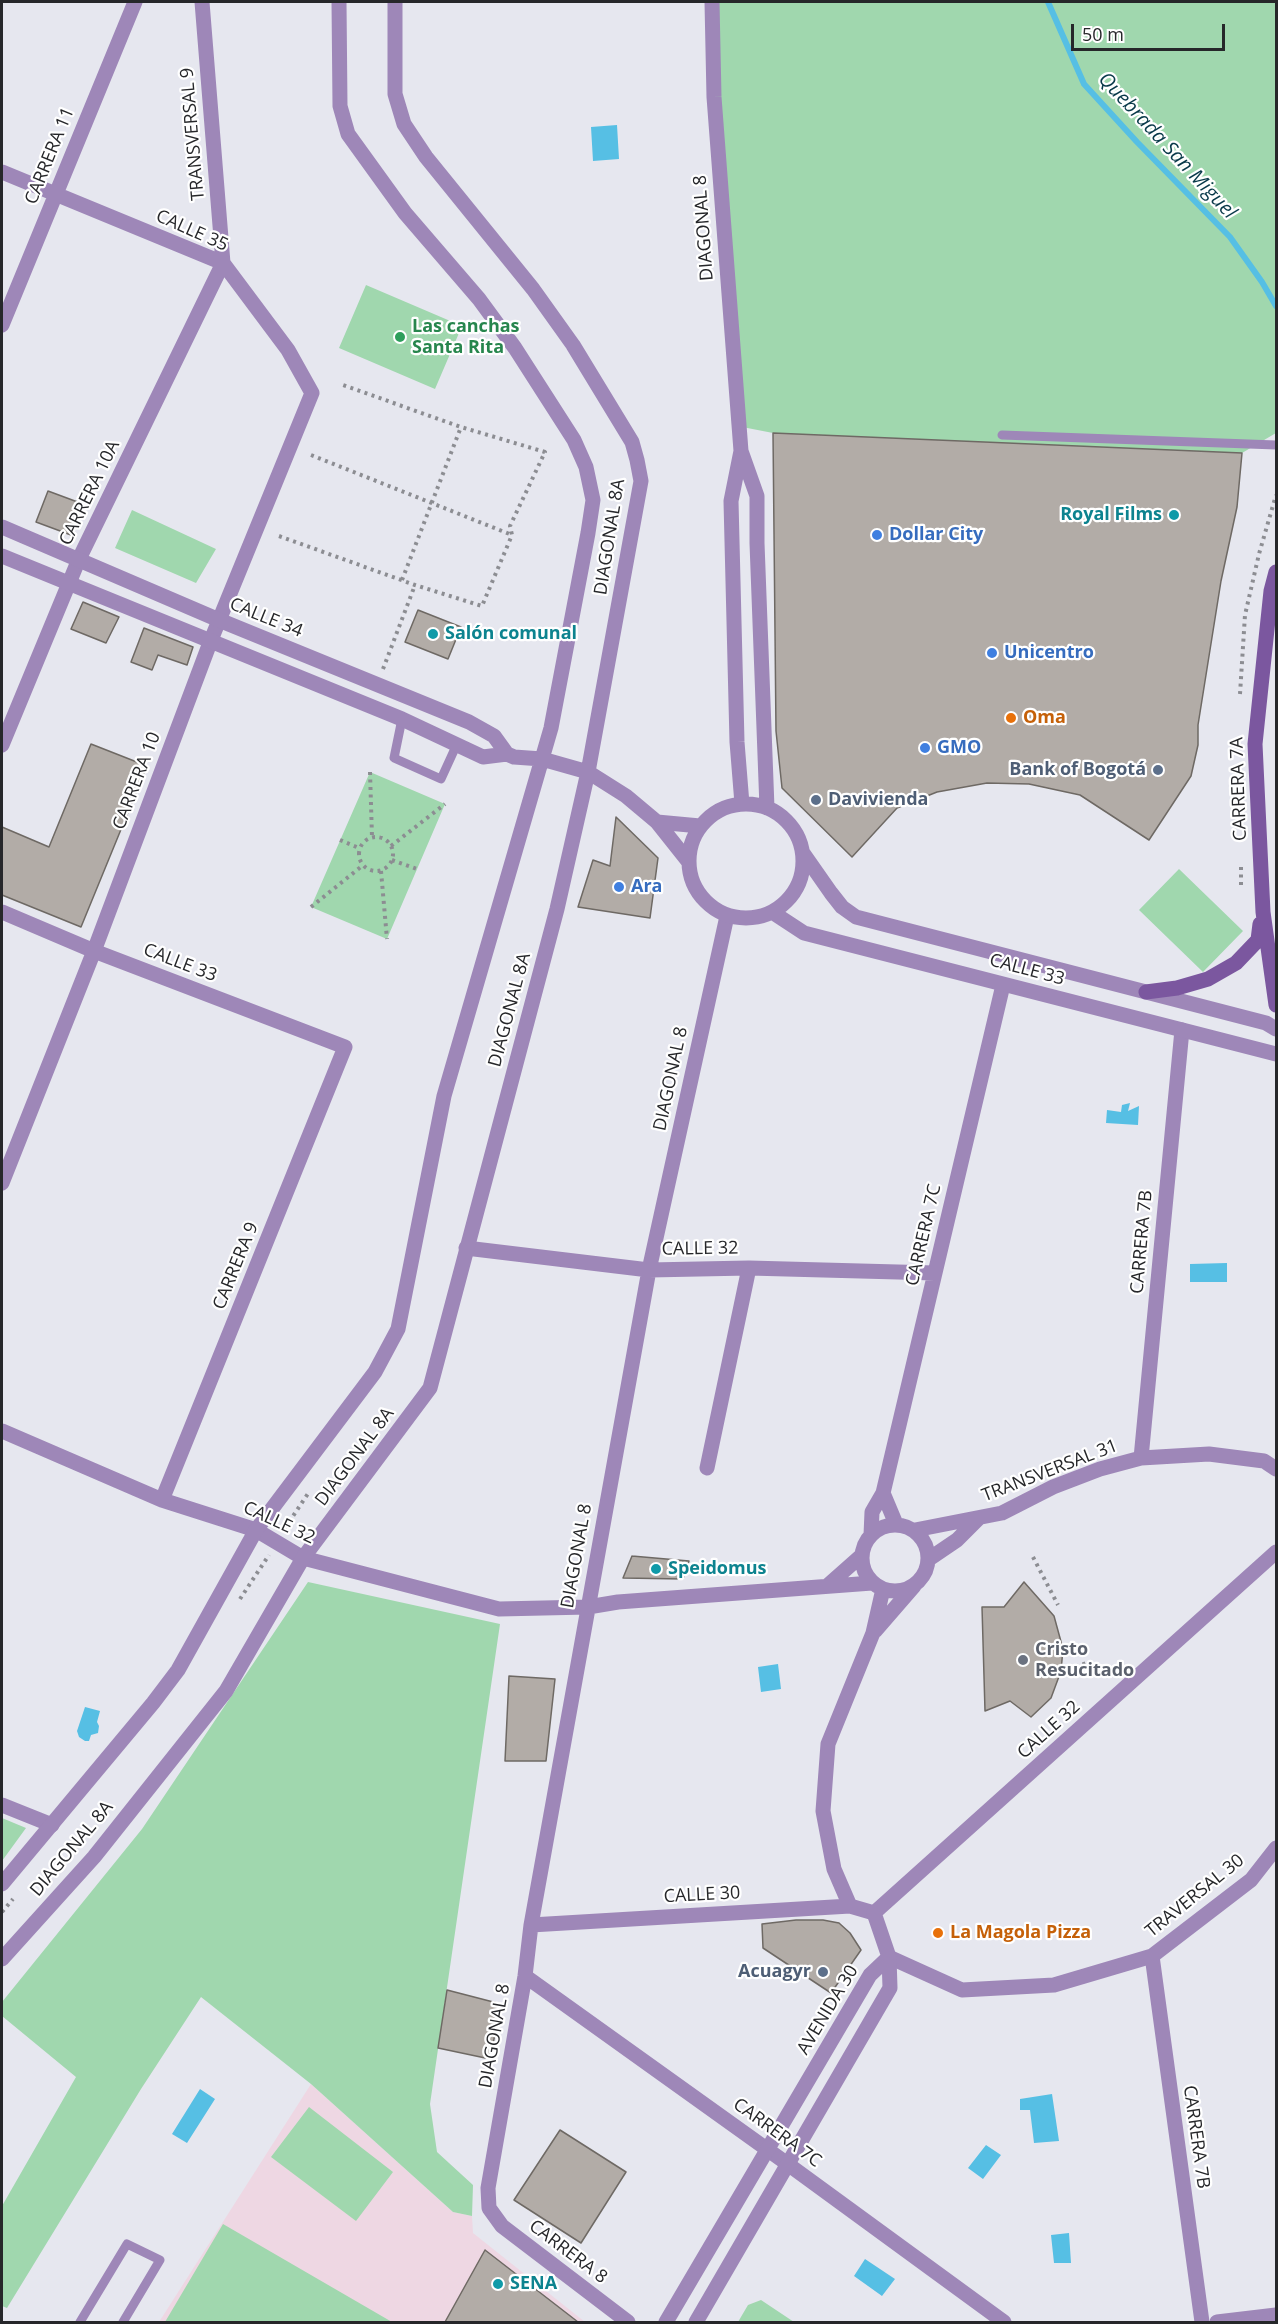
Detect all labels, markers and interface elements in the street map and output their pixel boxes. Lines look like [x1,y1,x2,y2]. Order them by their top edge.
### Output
scale bar [1074,12,1228,50]
text: 50 m [1082,22,1124,46]
street label: TRANSVERSAL 9 [176,67,210,201]
water label: Quebrada San Miguel [1093,68,1241,224]
street label: CARRERA 11 [21,104,79,208]
street label: DIAGONAL 8 [690,174,718,282]
street label: CALLE 35 [153,206,231,256]
place label: Las canchas Santa Rita [412,316,520,358]
marker: Las canchas Santa Rita [393,330,407,344]
street label: CARRERA 10A [55,437,125,549]
street label: DIAGONAL 8A [590,477,630,597]
place label: Royal Films [1060,504,1162,526]
marker: Royal Films [1167,508,1181,522]
place label: Dollar City [889,524,983,546]
marker: Dollar City [870,528,884,542]
street label: CALLE 34 [226,594,306,642]
place label: Salón comunal [445,623,577,645]
marker: Salón comunal [426,627,440,641]
place label: Unicentro [1004,642,1094,664]
marker: Unicentro [985,646,999,660]
place label: Oma [1023,707,1066,729]
marker: Oma [1004,711,1018,725]
street label: CARRERA 10 [109,729,165,833]
place label: GMO [937,737,981,759]
street label: CARRERA 7A [1226,737,1252,841]
marker: GMO [918,741,932,755]
place label: Bank of Bogotá [1009,759,1146,781]
marker: Bank of Bogotá [1151,763,1165,777]
place label: Davivienda [828,789,928,811]
marker: Davivienda [809,793,823,807]
place label: Ara [631,876,662,898]
marker: Ara [612,880,626,894]
street label: CALLE 33 [140,939,220,987]
street label: CALLE 33 [987,950,1067,990]
street label: DIAGONAL 8A [484,951,536,1069]
street label: DIAGONAL 8 [649,1025,693,1133]
street label: CARRERA 7C [902,1182,946,1288]
street label: CARRERA 7B [1127,1189,1157,1295]
street label: CARRERA 9 [209,1219,263,1313]
street label: CALLE 32 [661,1238,739,1260]
street label: DIAGONAL 8A [311,1404,399,1510]
street label: TRANSVERSAL 31 [979,1435,1121,1507]
street label: CALLE 32 [240,1497,318,1549]
street label: DIAGONAL 8 [557,1502,597,1610]
place label: Speidomus [668,1558,766,1580]
marker: Speidomus [649,1562,663,1576]
place label: Cristo Resucitado [1035,1639,1134,1682]
marker: Cristo Resucitado [1016,1653,1030,1667]
street label: CALLE 32 [1013,1696,1085,1764]
street label: DIAGONAL 8A [26,1797,118,1901]
street label: TRAVERSAL 30 [1142,1850,1248,1942]
street label: CALLE 30 [663,1882,741,1908]
place label: La Magola Pizza [950,1922,1091,1944]
marker: La Magola Pizza [931,1926,945,1940]
place label: Acuagyr [738,1961,811,1983]
street label: AVENIDA 30 [793,1961,863,2059]
marker: Acuagyr [816,1965,830,1979]
street label: DIAGONAL 8 [475,1982,515,2090]
street label: CARRERA 7B [1178,2084,1214,2190]
street label: CARRERA 7C [729,2094,825,2172]
street label: CARRERA 8 [525,2216,611,2288]
place label: SENA [510,2273,557,2295]
marker: SENA [491,2277,505,2291]

